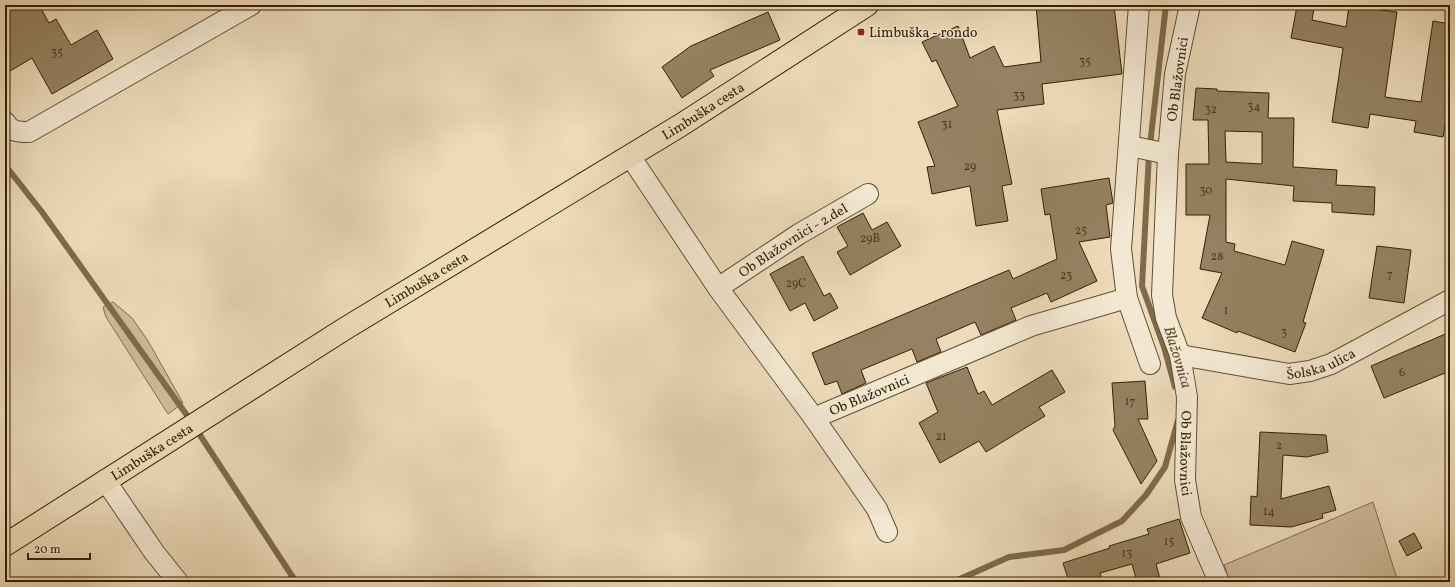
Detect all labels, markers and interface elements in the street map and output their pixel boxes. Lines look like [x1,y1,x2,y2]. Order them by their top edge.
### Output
place label: Limbuška - rondo [869,24,978,43]
marker: Limbuška - rondo [856,27,866,37]
street label: Ob Blažovnici [1163,36,1194,123]
house number: 35 [51,45,63,61]
house number: 35 [1079,54,1091,70]
street label: Limbuška cesta [659,79,749,145]
house number: 33 [1013,88,1025,104]
house number: 34 [1247,99,1261,115]
house number: 32 [1205,102,1217,118]
house number: 31 [942,117,952,133]
house number: 29 [964,159,976,175]
house number: 30 [1199,183,1213,199]
street label: Ob Blažovnici - 2.del [735,200,852,283]
house number: 25 [1075,223,1087,239]
house number: 29B [860,231,880,247]
street label: Limbuška cesta [382,248,472,313]
house number: 28 [1211,249,1223,265]
house number: 7 [1387,267,1393,283]
house number: 23 [1060,268,1072,284]
house number: 29C [786,276,806,292]
house number: 1 [1224,303,1228,319]
water label: Blažovnica [1157,324,1196,391]
house number: 3 [1281,325,1287,341]
street label: Šolska ulica [1285,345,1359,385]
house number: 6 [1399,365,1405,381]
street label: Ob Blažovnici [827,371,913,421]
house number: 17 [1125,394,1135,410]
street label: Ob Blažovnici [1174,410,1195,498]
street label: Limbuška cesta [108,420,197,486]
house number: 21 [935,429,947,445]
house number: 2 [1276,438,1282,454]
house number: 14 [1263,504,1275,520]
house number: 15 [1164,534,1174,550]
scale bar [28,535,90,561]
text: 20 m [34,542,61,558]
house number: 13 [1122,546,1132,562]

